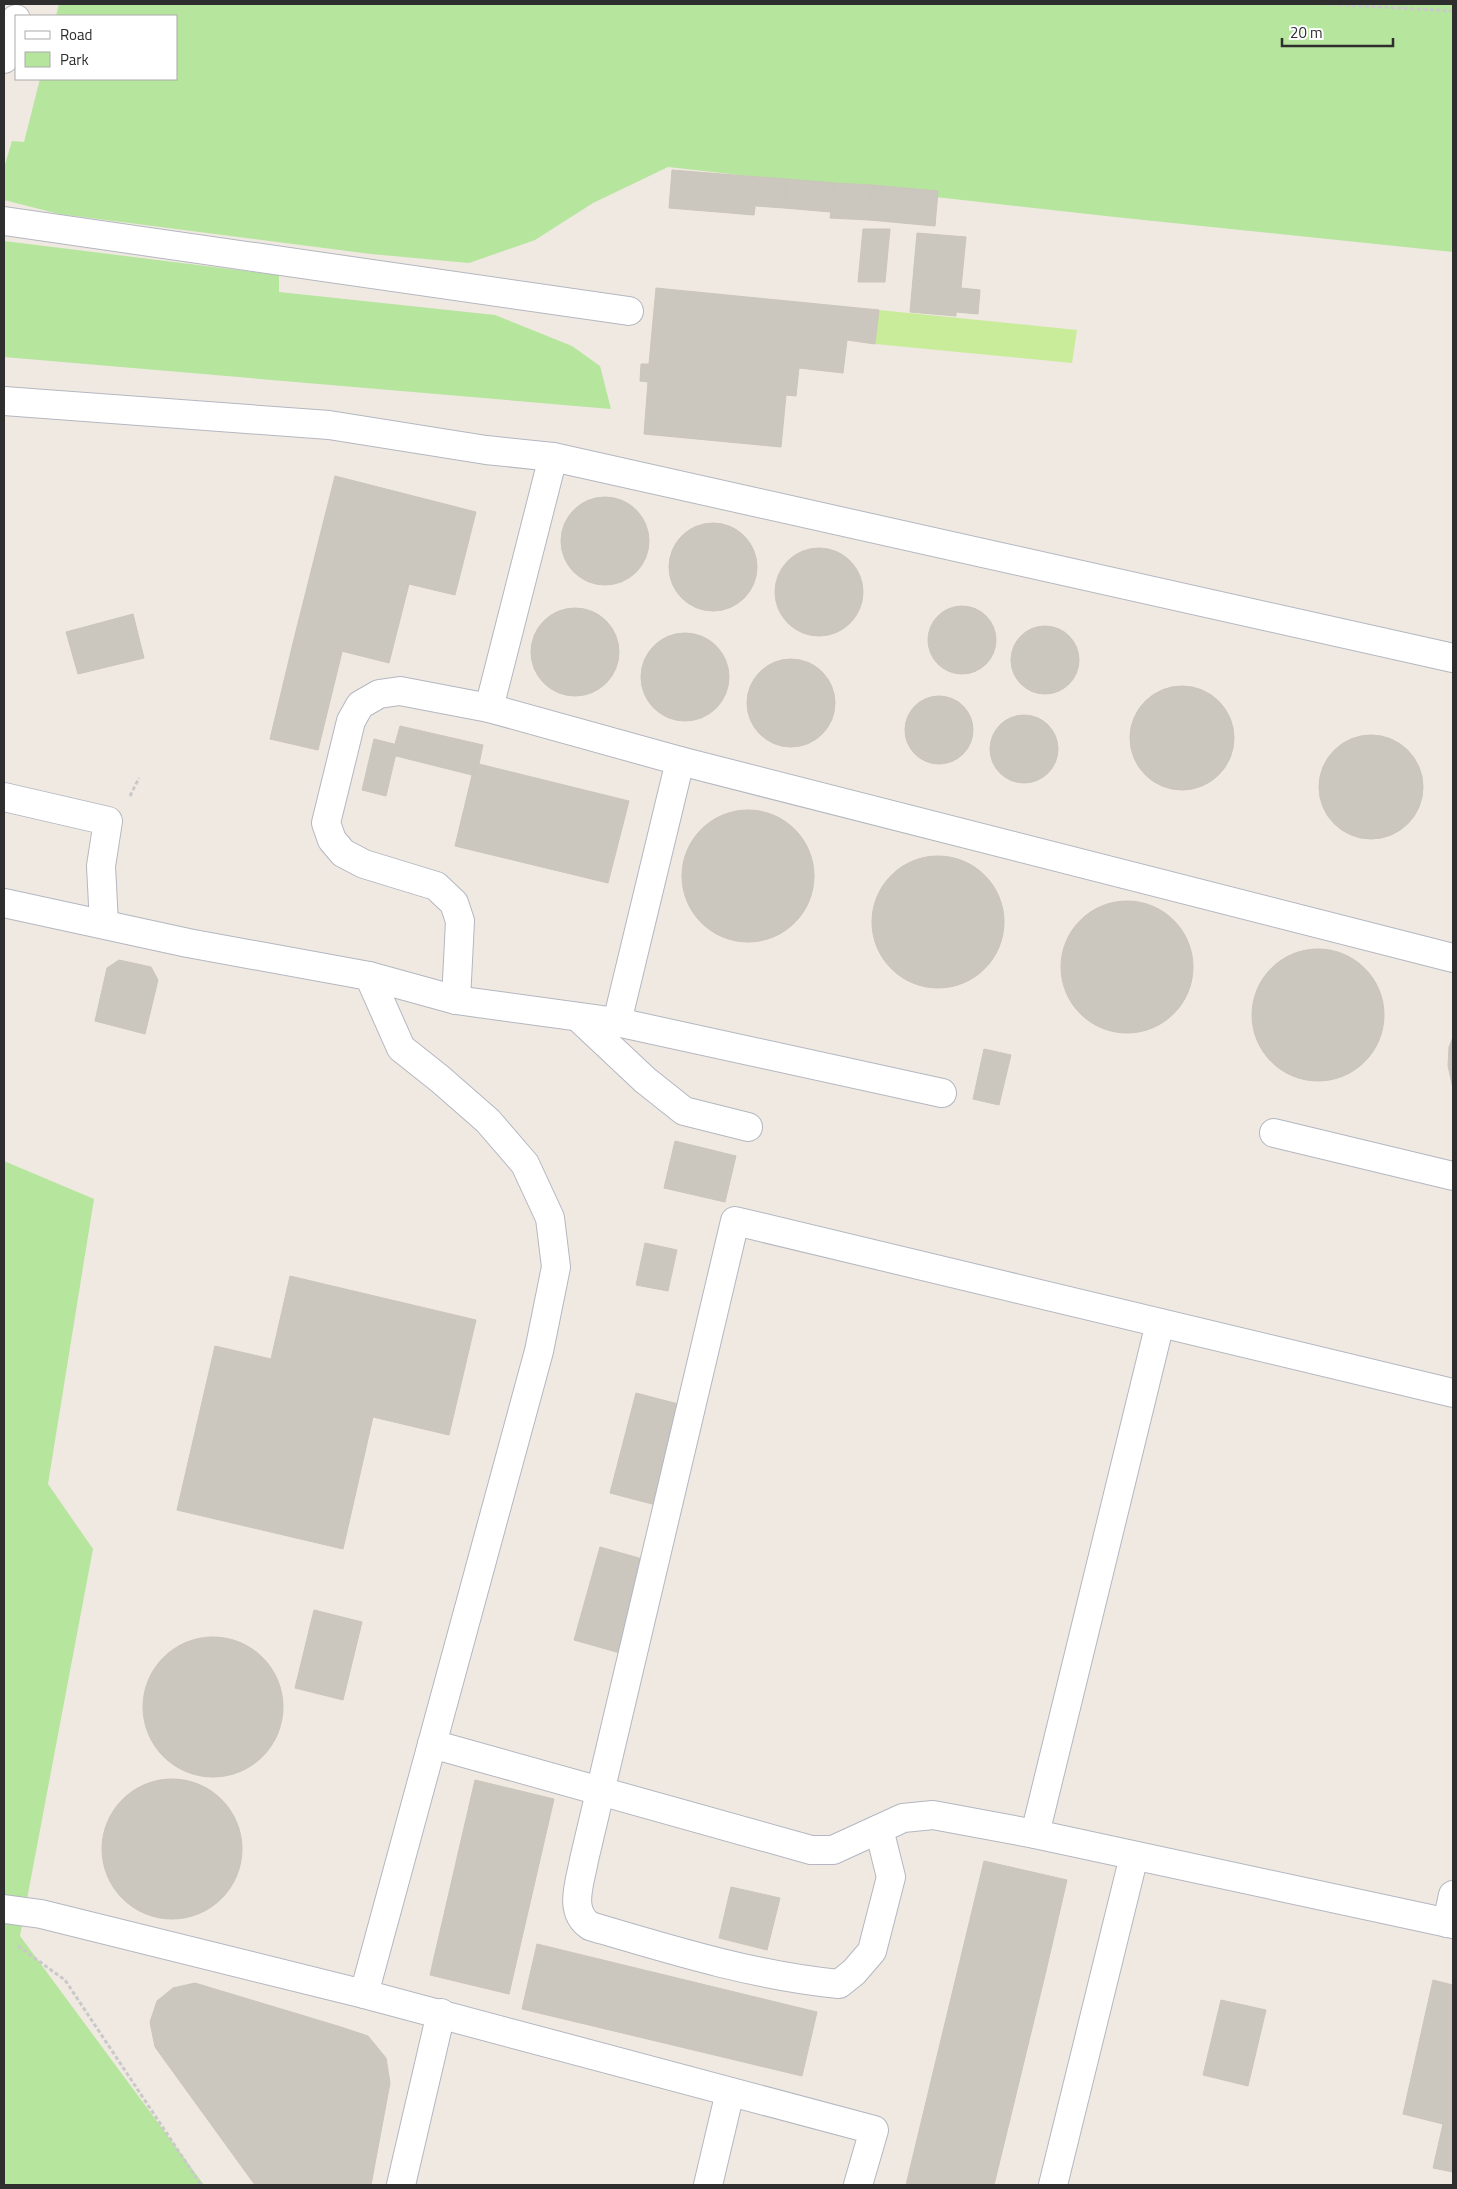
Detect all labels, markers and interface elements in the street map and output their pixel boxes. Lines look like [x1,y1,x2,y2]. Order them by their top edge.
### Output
legend [15,15,178,80]
scale bar [1282,15,1393,47]
text: 20 m [1290,21,1323,44]
text: Road [60,23,92,46]
text: Park [60,48,89,71]

